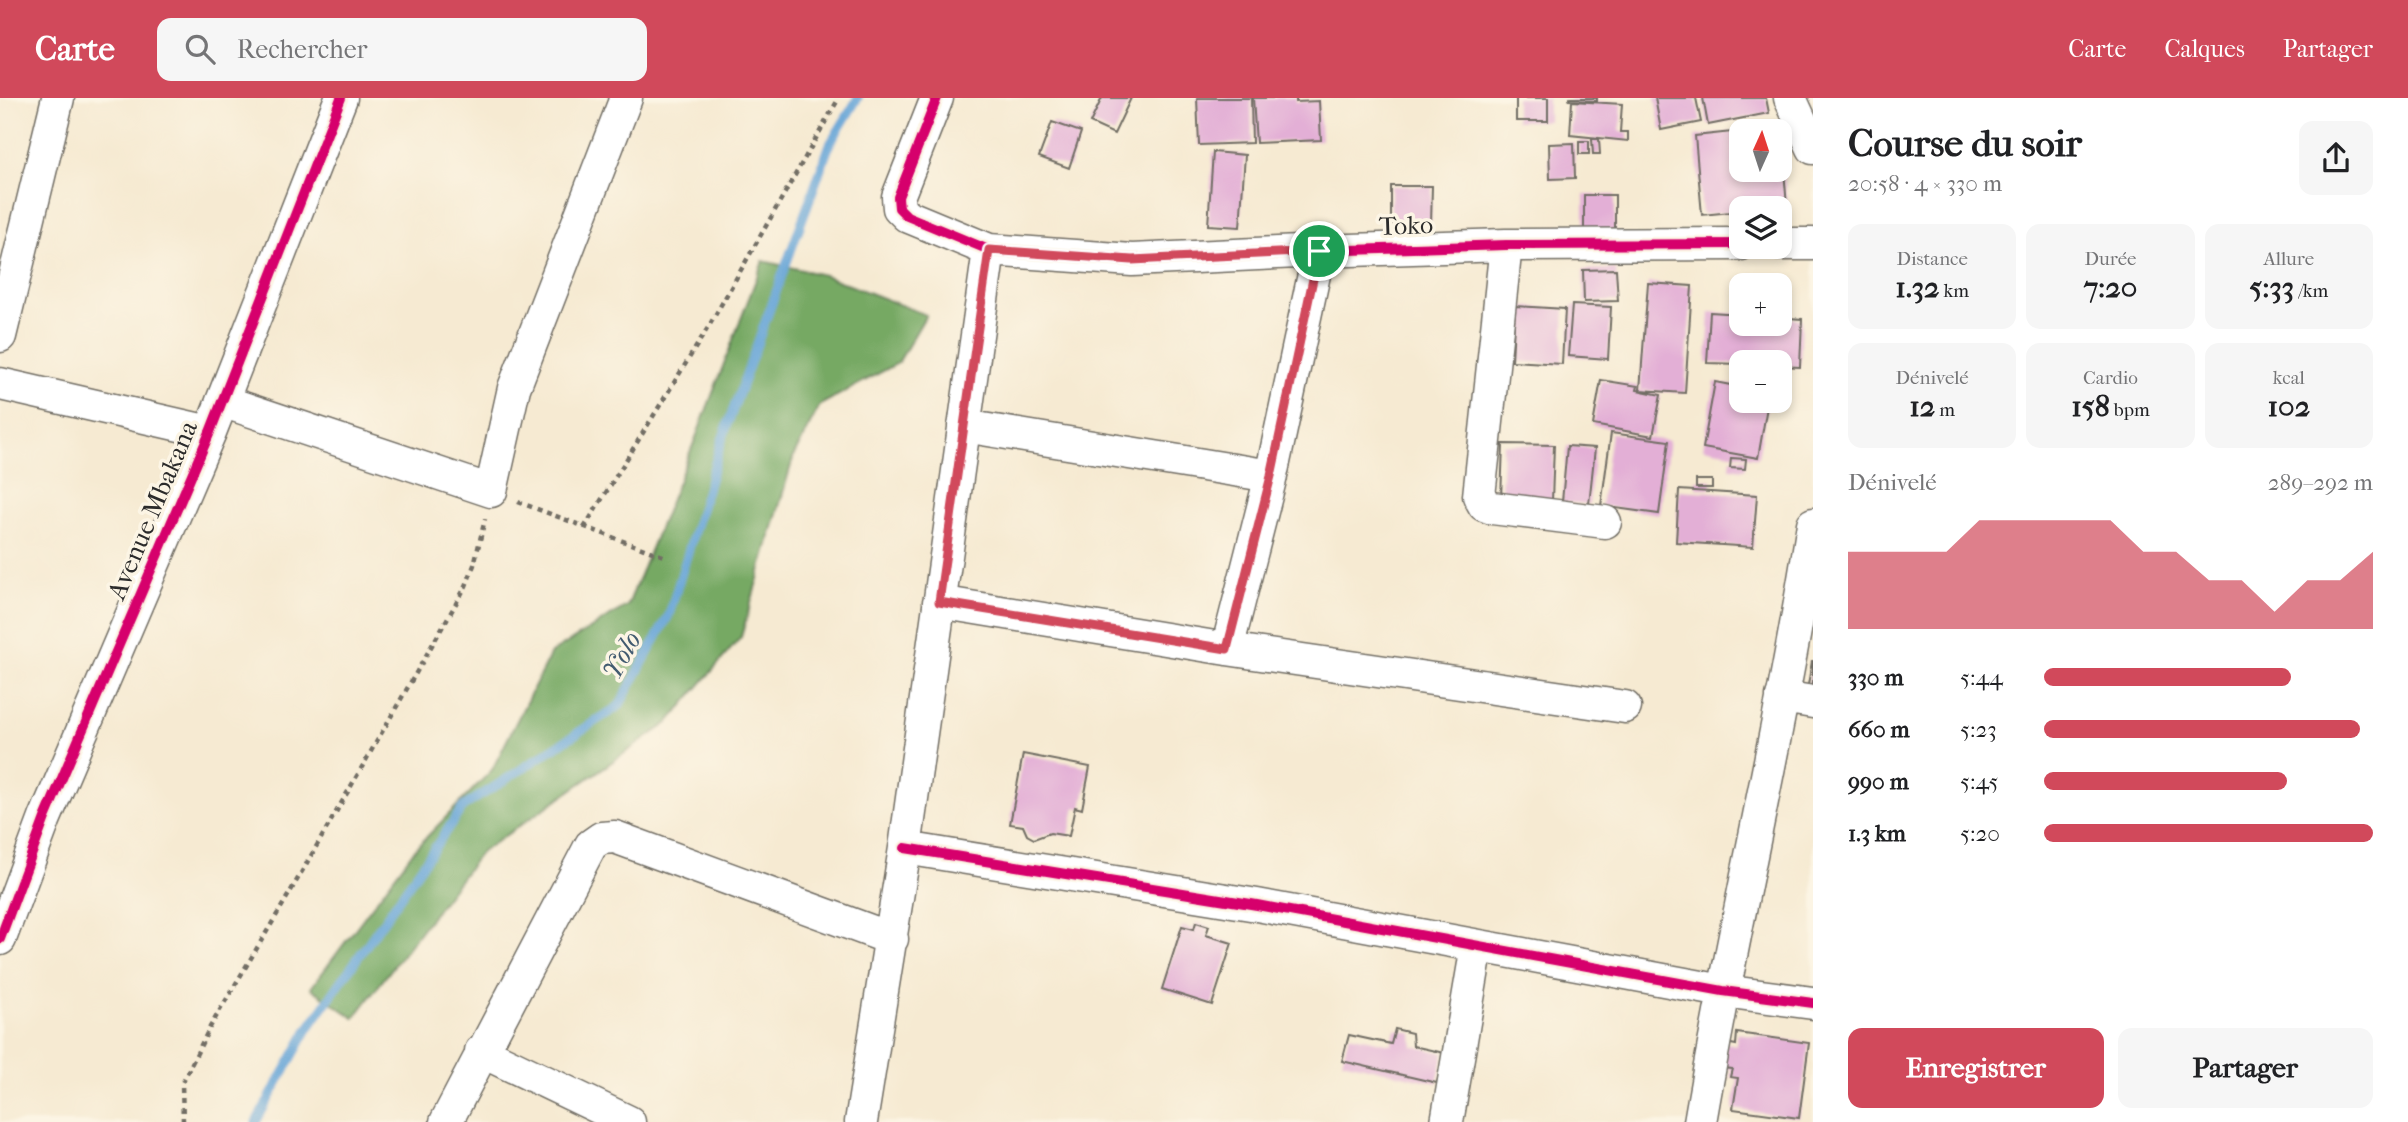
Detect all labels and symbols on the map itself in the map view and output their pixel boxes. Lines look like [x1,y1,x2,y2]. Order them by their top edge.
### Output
north arrow [1729,119,1792,182]
street label: Toko [1378,209,1434,242]
pin [1289,221,1349,281]
street label: Avenue Mbakana [100,415,204,605]
water label: Yolo [595,626,648,685]

